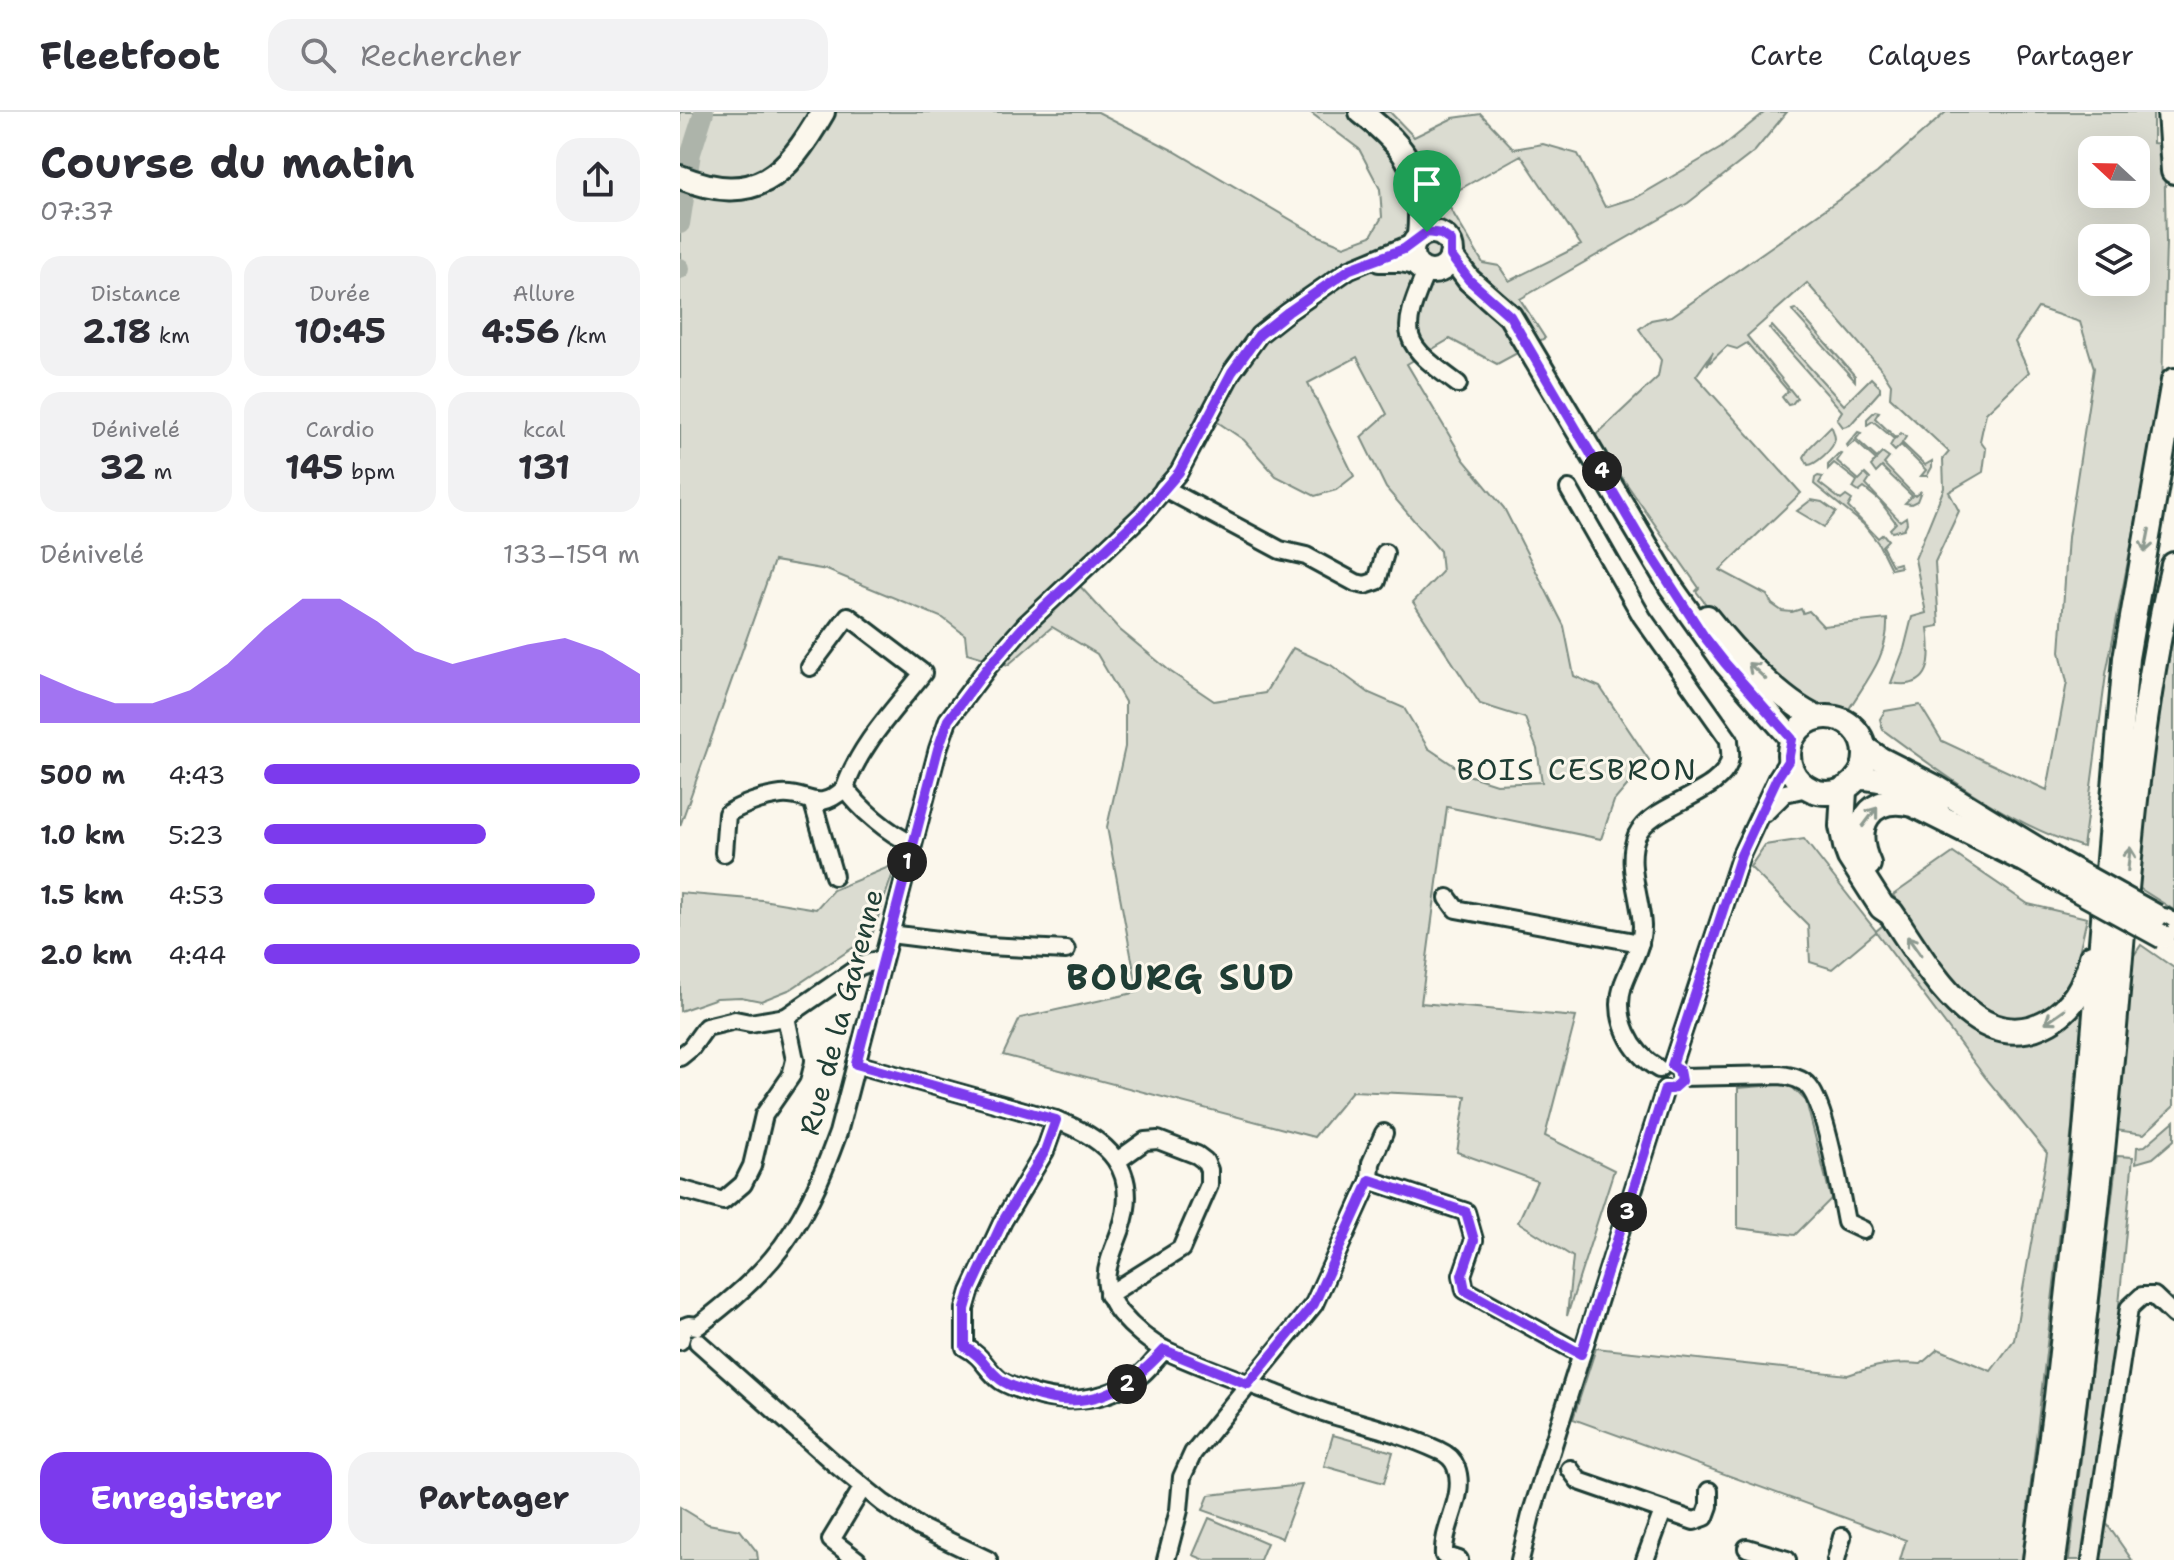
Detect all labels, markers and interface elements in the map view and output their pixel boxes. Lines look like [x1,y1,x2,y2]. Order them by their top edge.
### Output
search box [268,19,828,91]
text: Fleetfoot [40,30,220,81]
icon: search [296,33,340,77]
text: Rechercher [360,35,522,76]
text: Carte [1750,36,1823,74]
text: Calques [1867,36,1972,74]
text: Partager [2016,36,2134,74]
text: Course du matin [40,133,415,192]
north arrow [2078,136,2150,208]
map controls [2078,136,2150,296]
button: share [556,138,640,222]
pin [1393,150,1461,232]
icon: arrive [1405,162,1449,206]
text: 07:37 [40,193,114,228]
button: layers [2078,224,2150,296]
text: Distance [91,279,181,308]
text: Durée [310,279,370,308]
text: Allure [513,279,575,308]
text: 2.18 [82,308,151,354]
text: 10:45 [294,308,386,354]
text: 4:56 [481,308,560,354]
text: km [151,321,190,350]
text: /km [560,321,607,350]
text: Dénivelé [92,415,180,444]
text: Cardio [305,415,375,444]
text: kcal [523,415,565,444]
text: 32 [100,444,146,490]
text: 145 [285,444,343,490]
text: 131 [518,444,570,490]
pin: 4 [1582,451,1622,491]
text: 4 [1594,456,1610,485]
text: m [146,457,172,486]
text: bpm [343,457,395,486]
one-way arrow [2138,528,2153,553]
text: Dénivelé [40,536,145,571]
text: 133–159 m [503,536,640,571]
one-way arrow [1747,661,1767,680]
district label: BOIS CESBRON [1456,749,1698,790]
text: 500 m [40,757,125,792]
text: 4:43 [168,757,225,792]
one-way arrow [1861,807,1878,828]
text: 1.0 km [40,817,125,852]
text: 5:23 [168,817,224,852]
pin: 1 [887,842,927,882]
one-way arrow [2122,846,2137,873]
text: 1 [902,847,912,876]
text: 1.5 km [40,877,124,912]
text: 4:53 [168,877,225,912]
street label: Rue de la Garenne [790,885,892,1139]
one-way arrow [1906,935,1922,957]
text: 2.0 km [40,937,132,972]
text: 4:44 [168,937,226,972]
district label: BOURG SUD [1066,953,1296,1002]
one-way arrow [2045,1008,2067,1024]
pin: 3 [1607,1192,1647,1232]
text: 3 [1619,1197,1635,1226]
pin: 2 [1107,1364,1147,1404]
text: 2 [1119,1369,1135,1398]
button: Enregistrer [40,1452,332,1544]
button: Partager [348,1452,640,1544]

